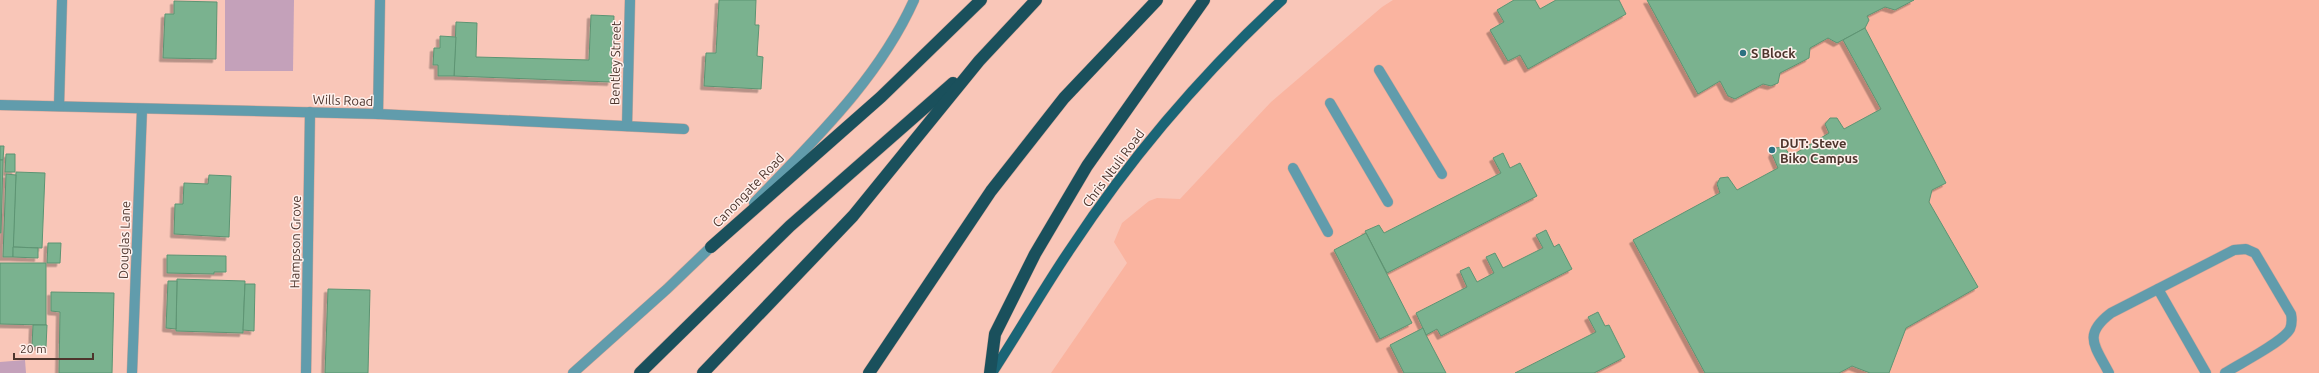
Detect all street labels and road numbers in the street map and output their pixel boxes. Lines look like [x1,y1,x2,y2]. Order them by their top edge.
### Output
street label: Bentley Street [607,21,623,105]
street label: Wills Road [312,92,374,108]
street label: Chris Ntuli Road [1079,126,1147,210]
street label: Canongate Road [709,150,787,230]
street label: Hampson Grove [287,195,303,289]
street label: Douglas Lane [116,201,132,279]

